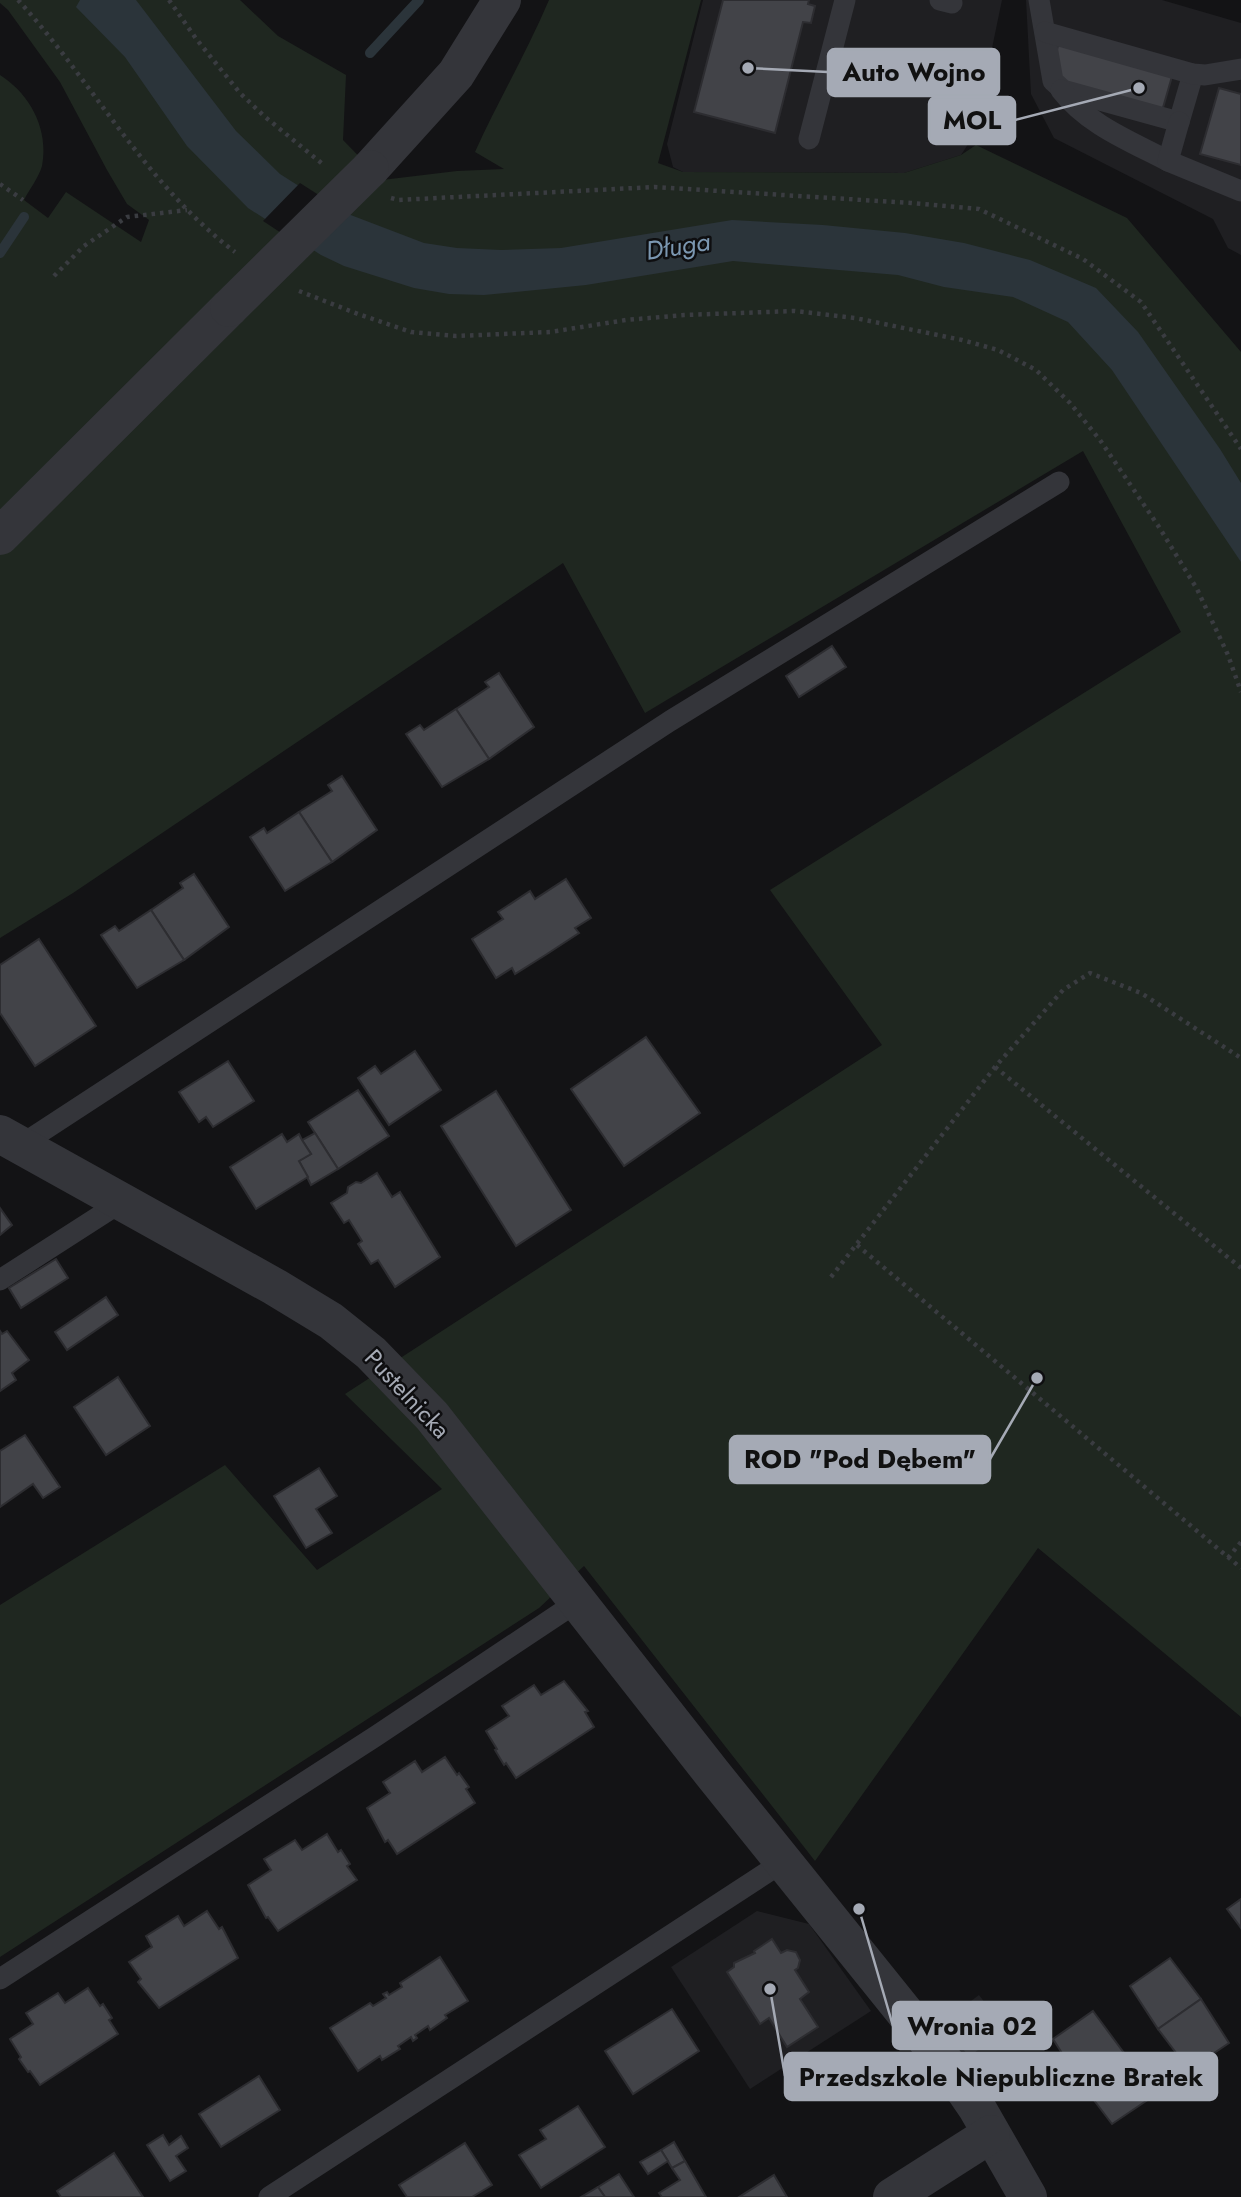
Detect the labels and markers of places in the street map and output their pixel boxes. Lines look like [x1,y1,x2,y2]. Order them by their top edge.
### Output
callout: Auto Wojno [828,49,999,96]
callout: MOL [929,97,1015,144]
callout: ROD "Pod Dębem" [730,1436,990,1483]
callout: Wronia 02 [893,2002,1051,2049]
callout: Przedszkole Niepubliczne Bratek [785,2053,1217,2100]

